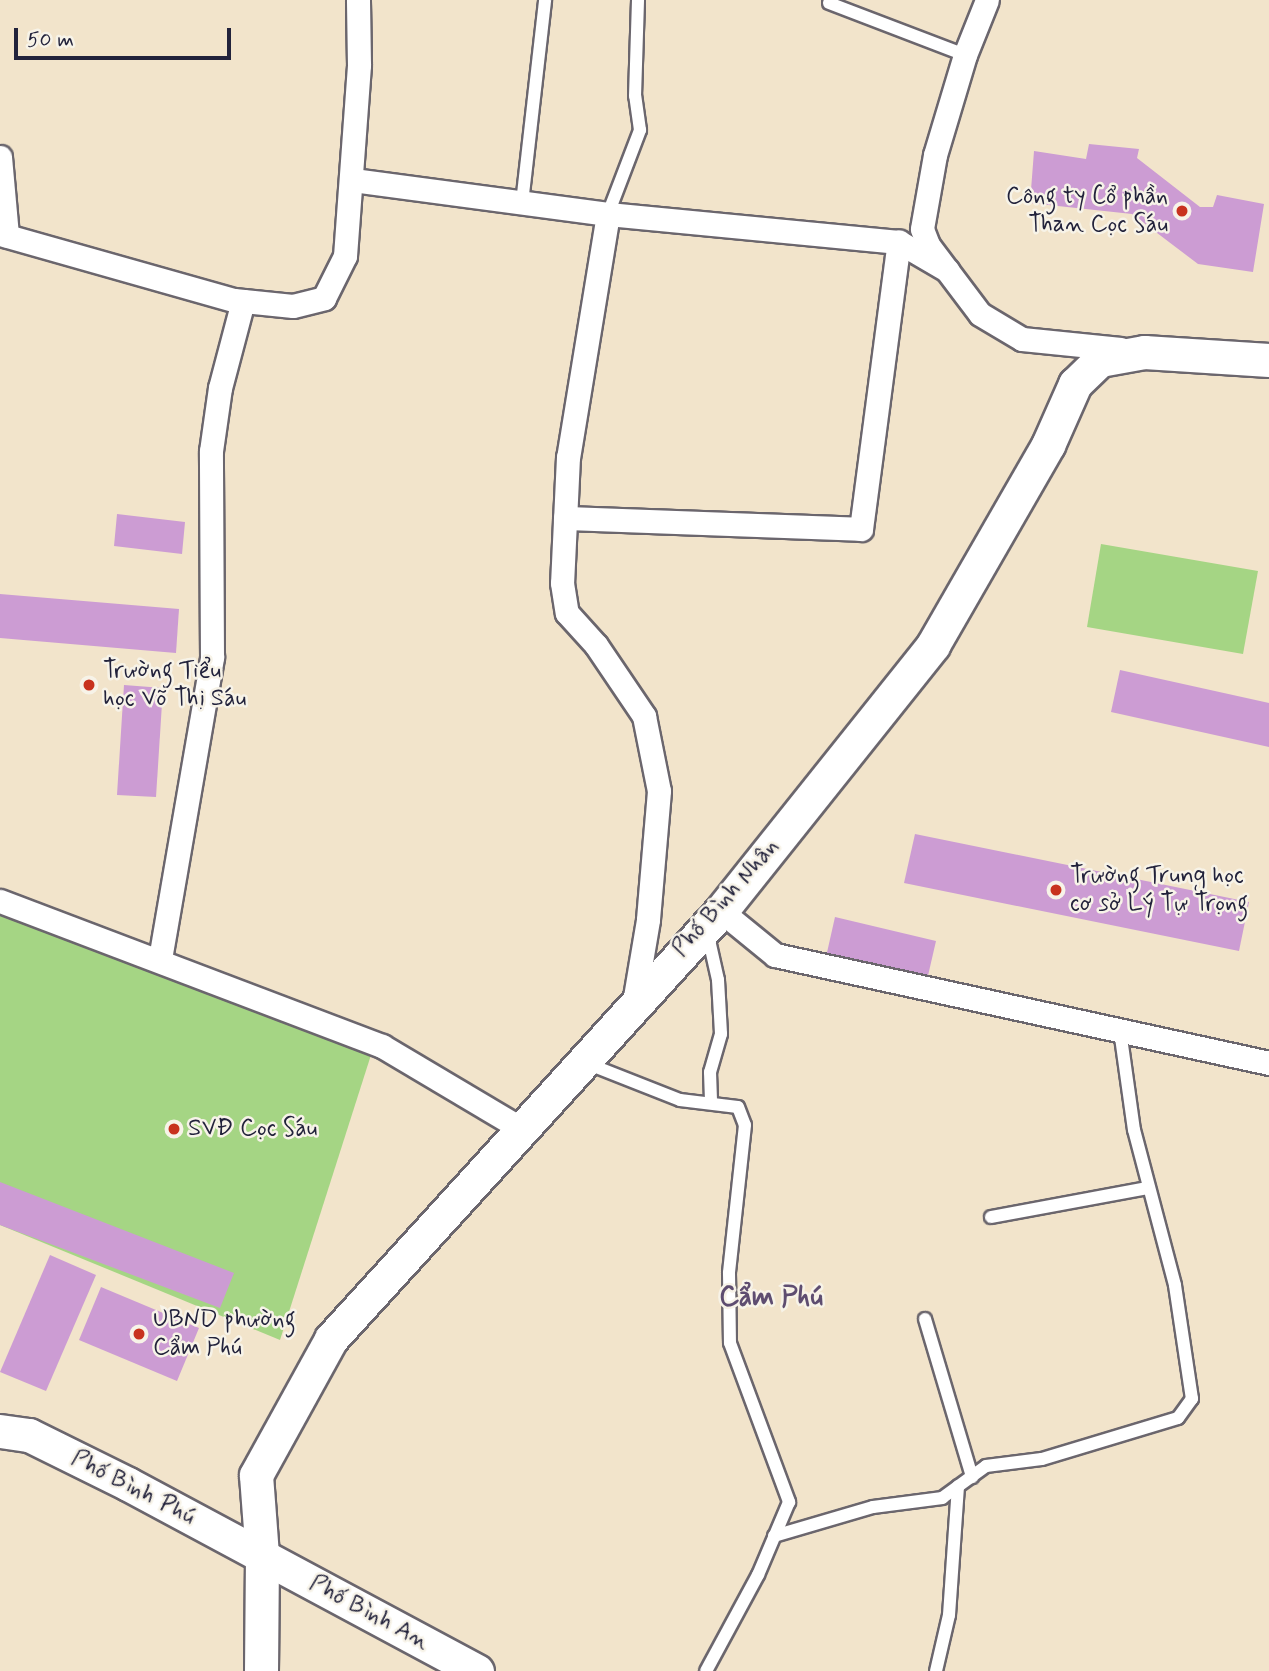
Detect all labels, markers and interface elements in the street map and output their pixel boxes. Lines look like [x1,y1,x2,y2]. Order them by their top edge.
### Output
scale bar [18,14,234,58]
text: 50 m [27,26,74,54]
place label: Công ty Cổ phần Than Cọc Sáu [999,183,1168,239]
marker: Công ty Cổ phần Than Cọc Sáu [1174,203,1190,219]
place label: Trường Tiểu học Võ Thị Sáu [103,657,247,713]
marker: Trường Tiểu học Võ Thị Sáu [81,677,97,693]
street label: Phố Bình Nhân [666,832,786,964]
place label: Trường Trung học cơ sở Lý Tự Trọng [1070,862,1248,918]
marker: Trường Trung học cơ sở Lý Tự Trọng [1048,882,1064,898]
place label: SVĐ Cọc Sáu [188,1115,318,1143]
marker: SVĐ Cọc Sáu [166,1121,182,1137]
district label: Cẩm Phú [718,1281,824,1315]
place label: UBND phường Cẩm Phú [153,1306,296,1362]
marker: UBND phường Cẩm Phú [131,1326,147,1342]
street label: Phố Bình Phú [66,1445,200,1531]
street label: Phố Bình An [307,1571,431,1655]

